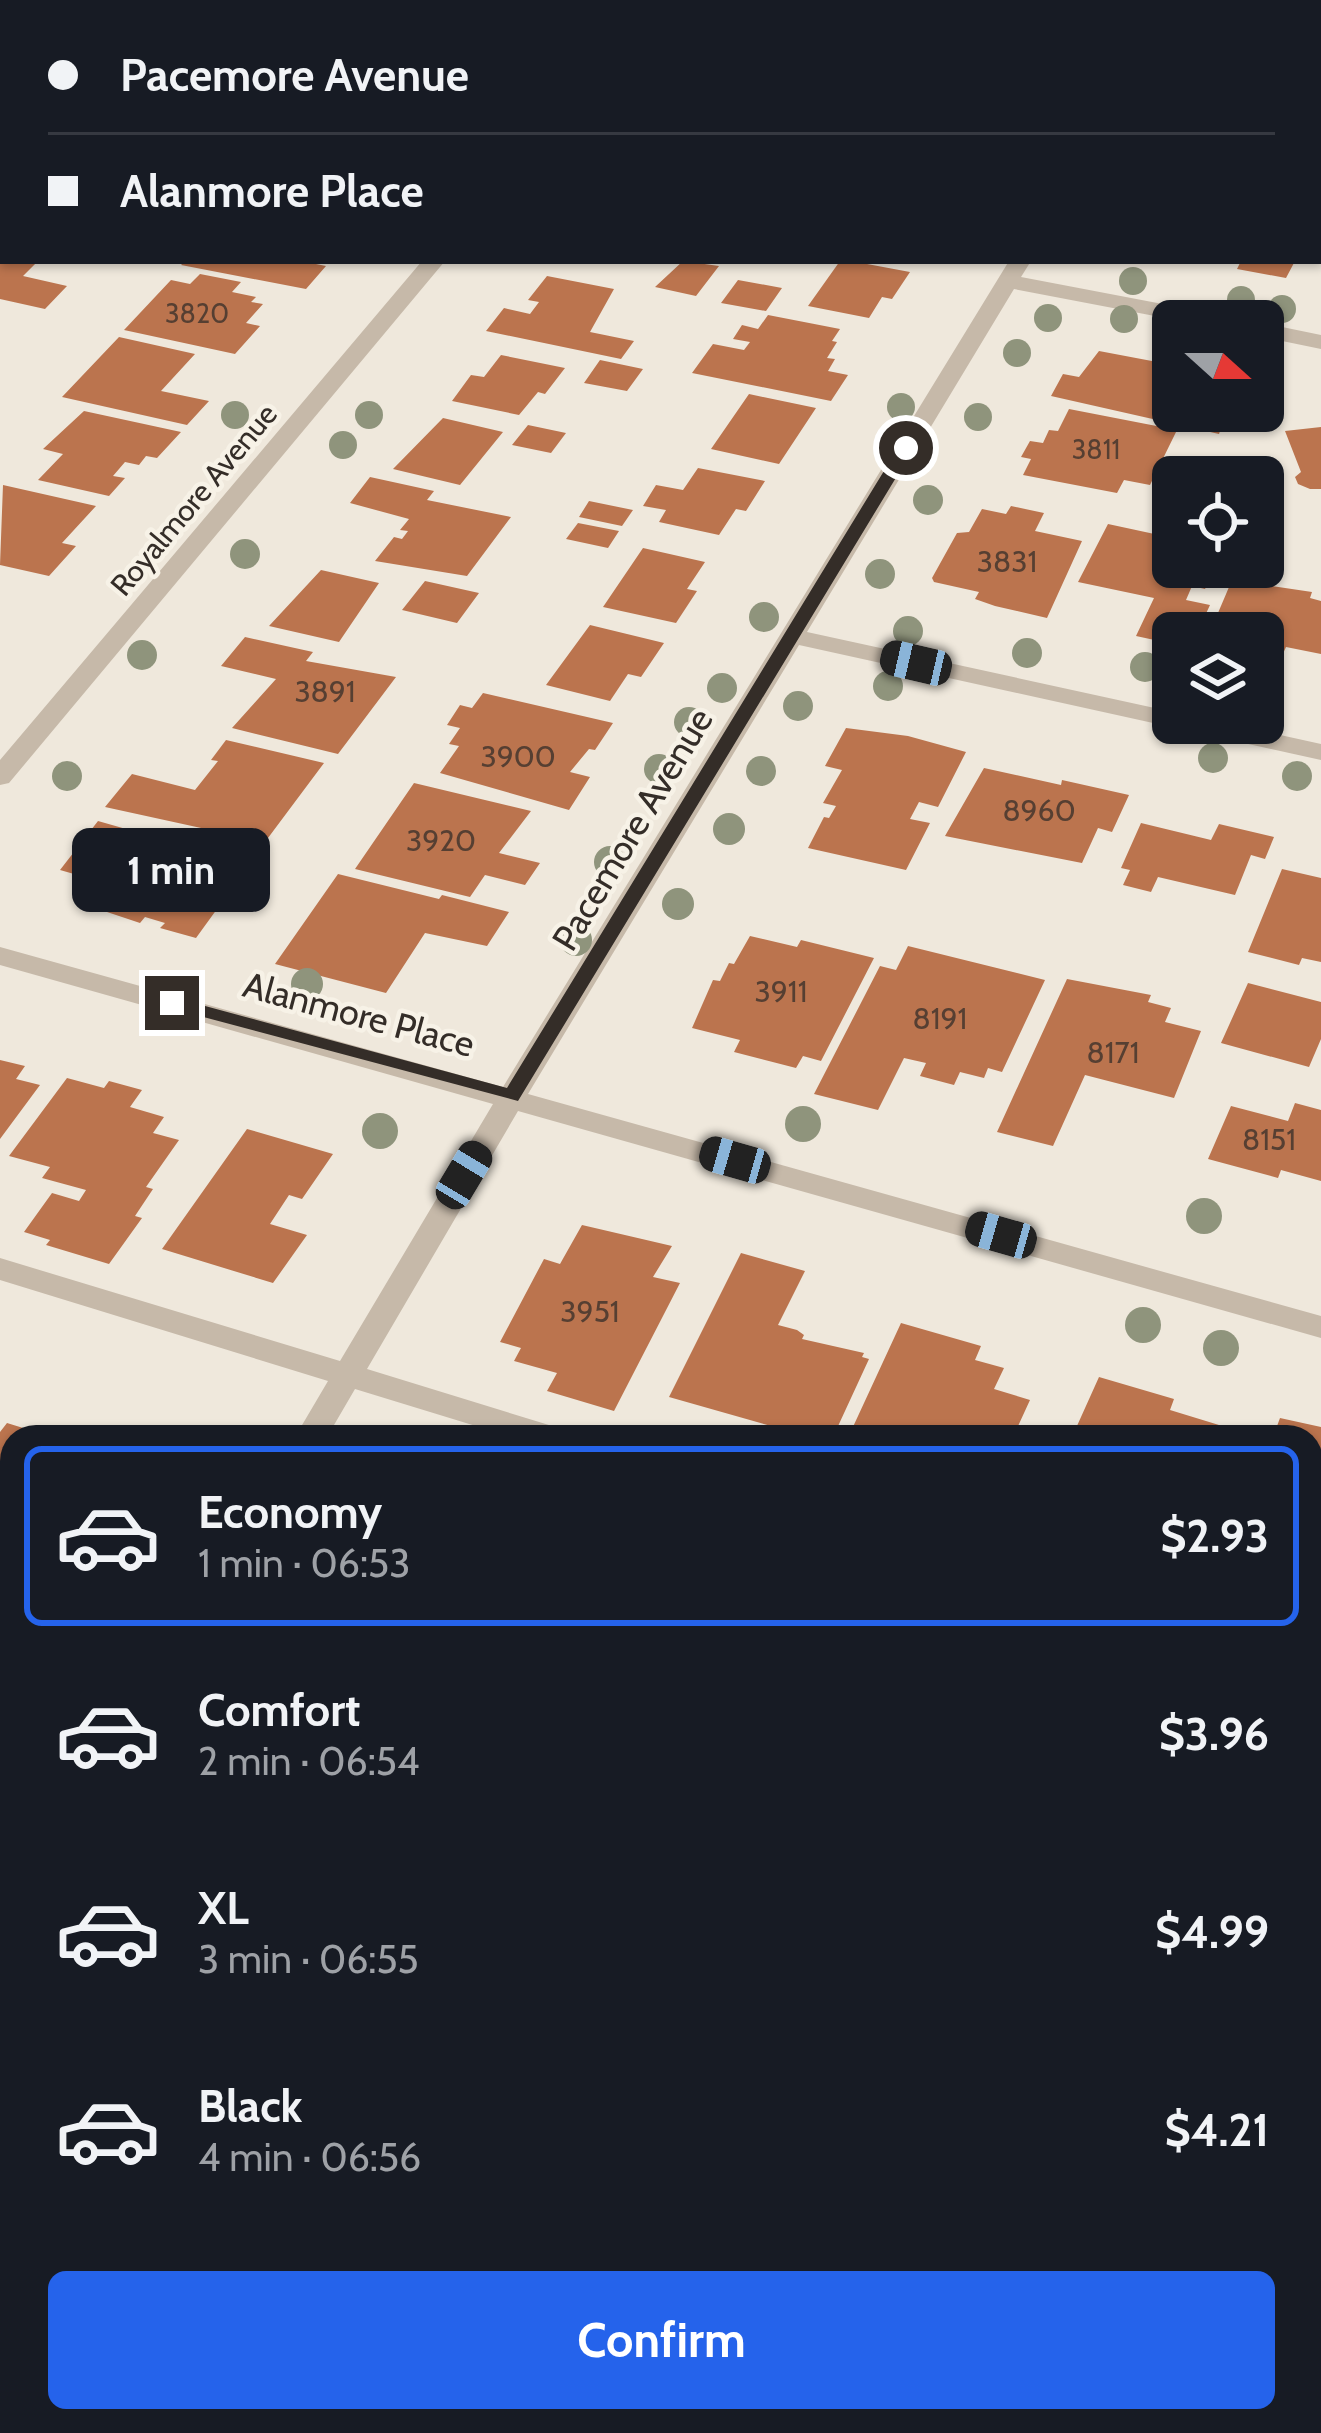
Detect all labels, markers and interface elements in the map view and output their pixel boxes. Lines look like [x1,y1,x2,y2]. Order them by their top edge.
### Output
text: Pacemore Avenue [120,48,469,102]
text: Alanmore Place [120,164,424,218]
house number: 3820 [165,297,229,330]
north arrow [1152,300,1284,432]
map controls [1152,300,1284,744]
street label: Royalmore Avenue [103,396,285,603]
route start [879,421,933,475]
house number: 3811 [1072,433,1120,466]
button: locate [1152,456,1284,588]
house number: 3831 [977,543,1037,580]
button: layers [1152,612,1284,744]
car [877,637,955,689]
house number: 3891 [294,673,356,710]
street label: Pacemore Avenue [542,700,722,958]
house number: 3900 [480,738,556,775]
house number: 8960 [1002,792,1076,829]
house number: 3920 [406,822,476,859]
callout: 1 min [73,829,271,913]
text: 1 min [127,846,215,894]
street label: Alanmore Place [239,962,479,1066]
house number: 3911 [755,973,807,1010]
route end [145,976,199,1030]
house number: 8191 [913,1000,967,1037]
house number: 8171 [1087,1034,1139,1071]
house number: 8151 [1242,1121,1296,1158]
car [695,1133,775,1187]
car [430,1135,498,1215]
car [961,1208,1041,1262]
house number: 3951 [560,1293,620,1330]
icon: car [54,1482,162,1590]
text: Economy [198,1485,382,1539]
text: $2.93 [1160,1509,1269,1563]
text: 1 min · 06:53 [198,1539,410,1587]
icon: car [54,1680,162,1788]
text: Comfort [198,1683,361,1737]
text: $3.96 [1159,1707,1269,1761]
text: 2 min · 06:54 [198,1737,419,1785]
icon: car [54,1878,162,1986]
text: XL [198,1881,249,1935]
text: $4.99 [1155,1905,1269,1959]
text: 3 min · 06:55 [198,1935,419,1983]
icon: car [54,2076,162,2184]
text: Black [198,2079,302,2133]
text: $4.21 [1165,2103,1269,2157]
text: 4 min · 06:56 [198,2133,421,2181]
button: Confirm [48,2271,1275,2409]

